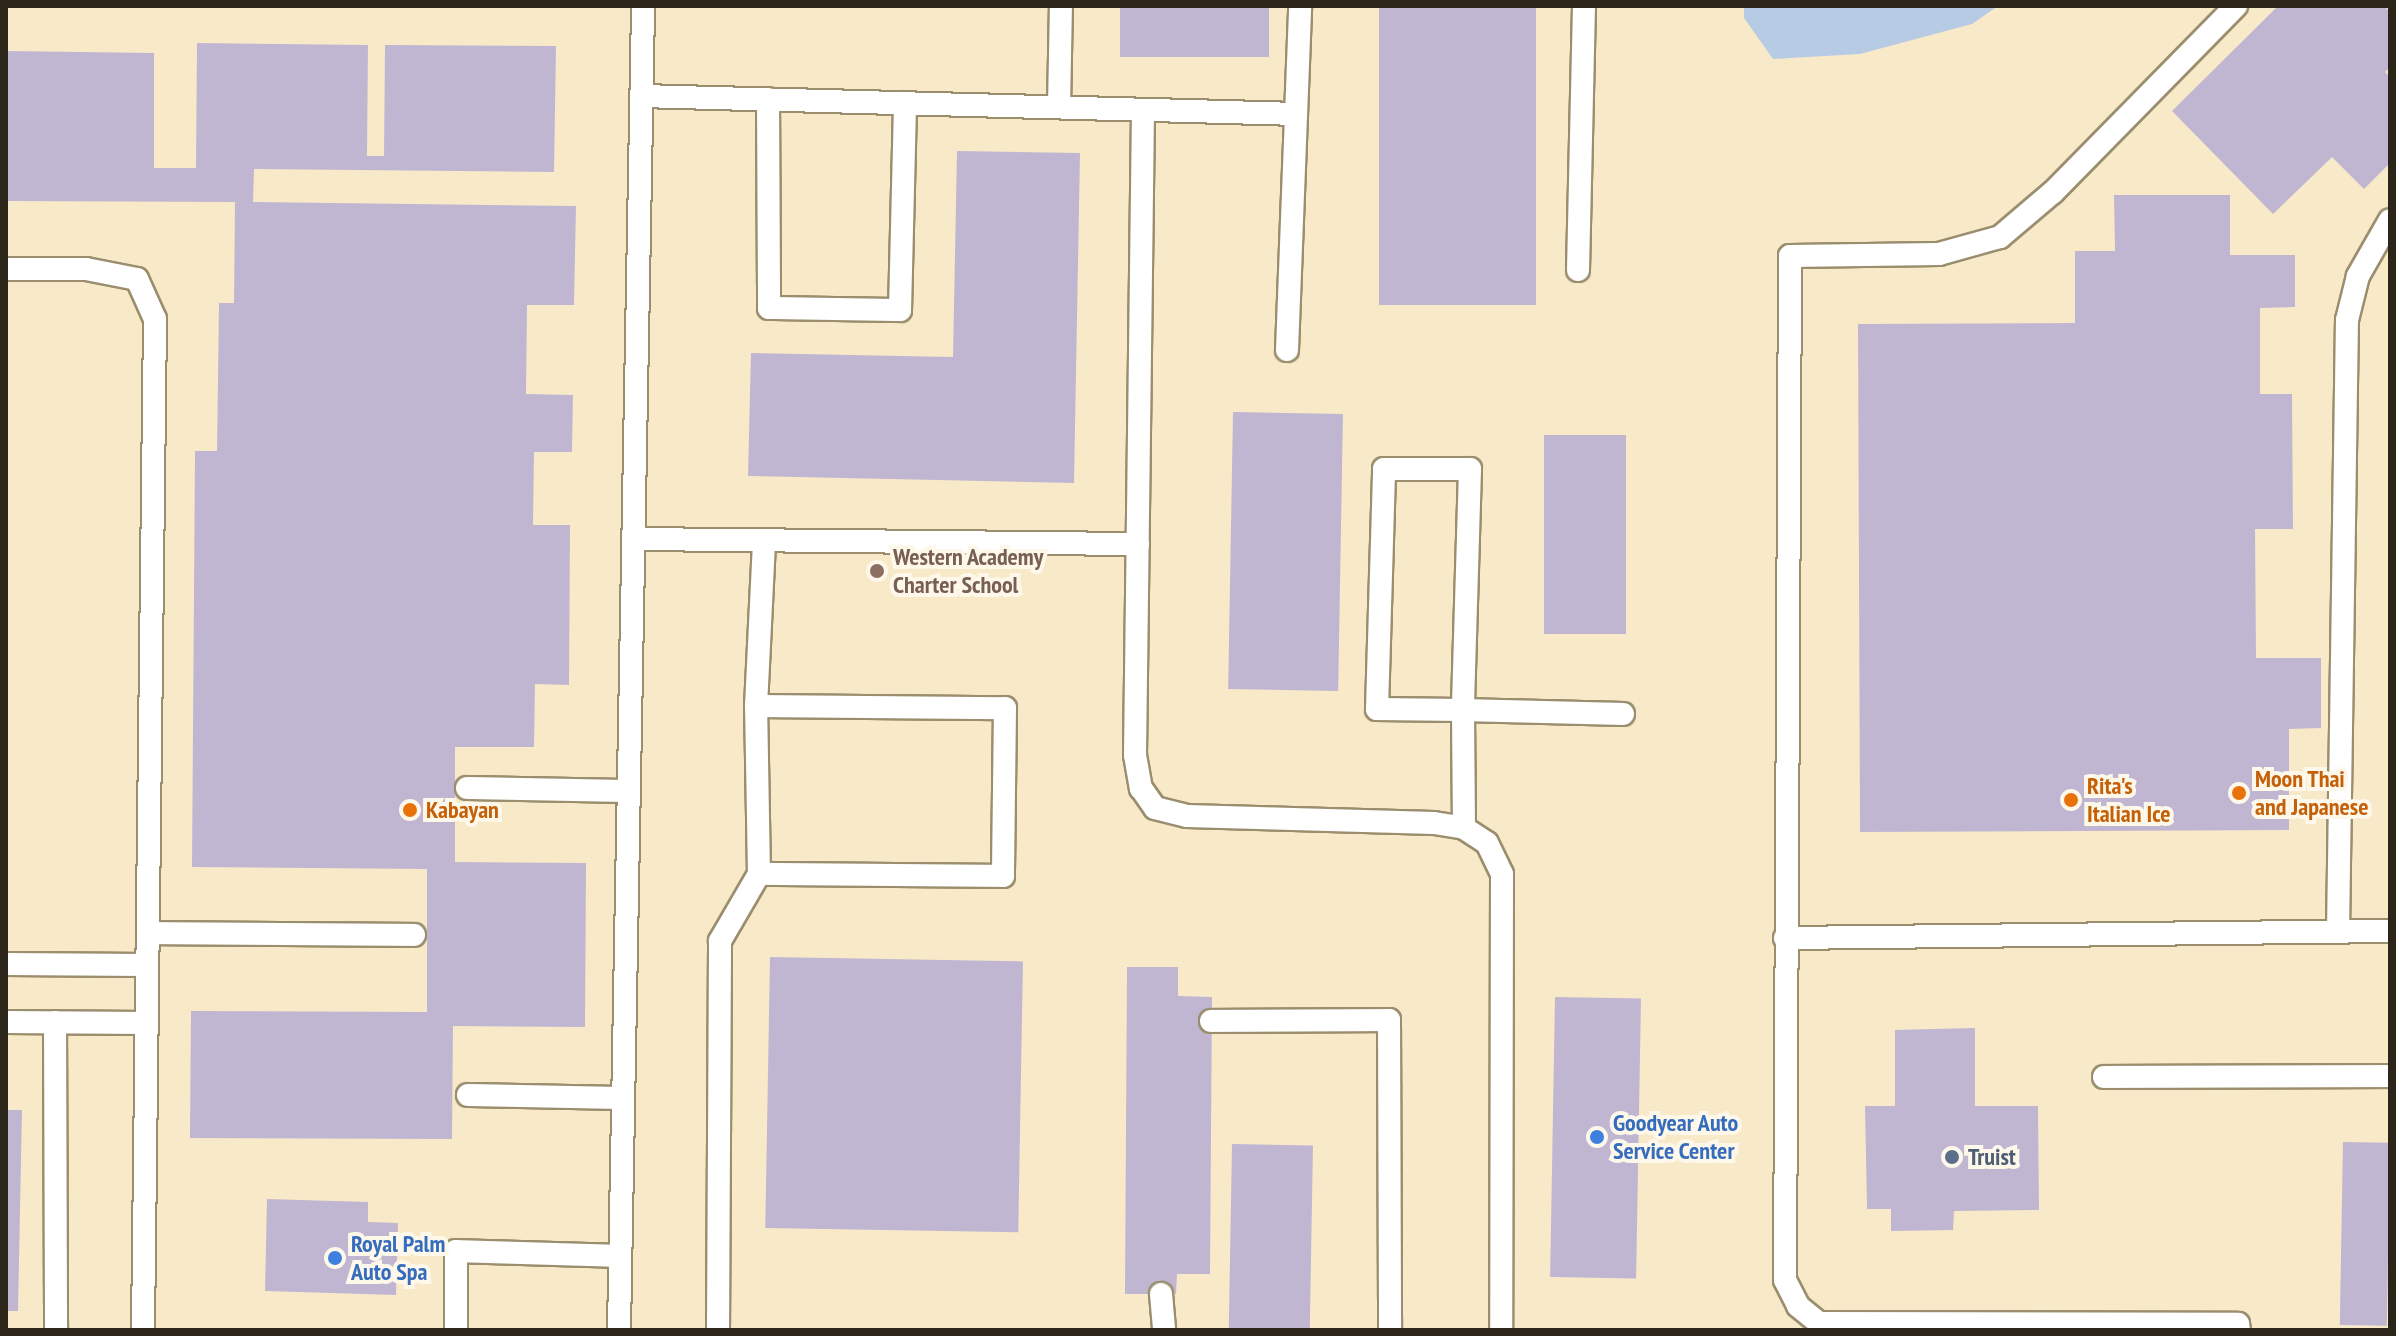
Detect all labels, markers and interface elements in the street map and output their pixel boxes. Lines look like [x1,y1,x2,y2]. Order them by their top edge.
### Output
place label: Western Academy Charter School [893,543,1044,599]
marker: Western Academy Charter School [868,562,886,580]
place label: Moon Thai and Japanese [2255,765,2368,821]
place label: Rita's Italian Ice [2087,772,2171,828]
marker: Moon Thai and Japanese [2230,784,2248,802]
marker: Rita's Italian Ice [2062,791,2080,809]
place label: Kabayan [426,796,499,824]
marker: Kabayan [401,801,419,819]
place label: Goodyear Auto Service Center [1613,1109,1739,1165]
marker: Goodyear Auto Service Center [1588,1128,1606,1146]
place label: Truist [1968,1143,2016,1171]
marker: Truist [1943,1148,1961,1166]
place label: Royal Palm Auto Spa [351,1230,445,1286]
marker: Royal Palm Auto Spa [326,1249,344,1267]

